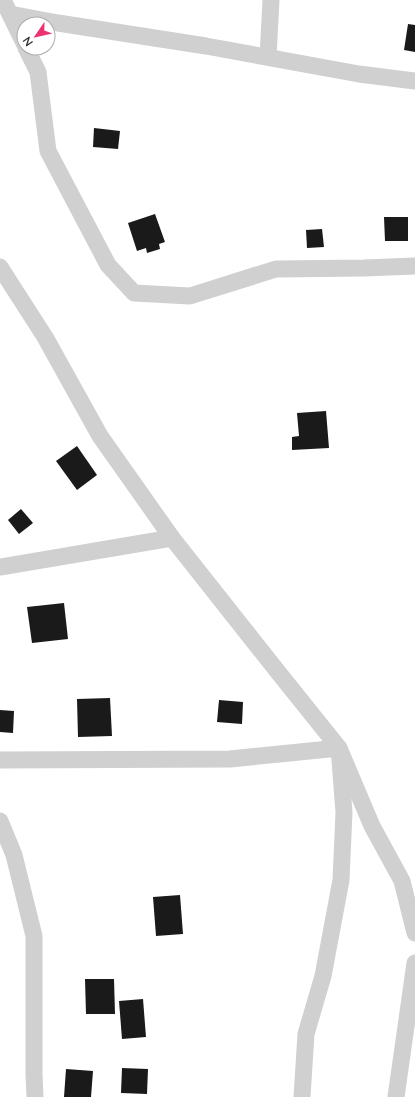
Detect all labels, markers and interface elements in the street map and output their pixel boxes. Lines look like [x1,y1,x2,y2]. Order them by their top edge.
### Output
north arrow [16,16,56,56]
text: N [20,35,35,49]

